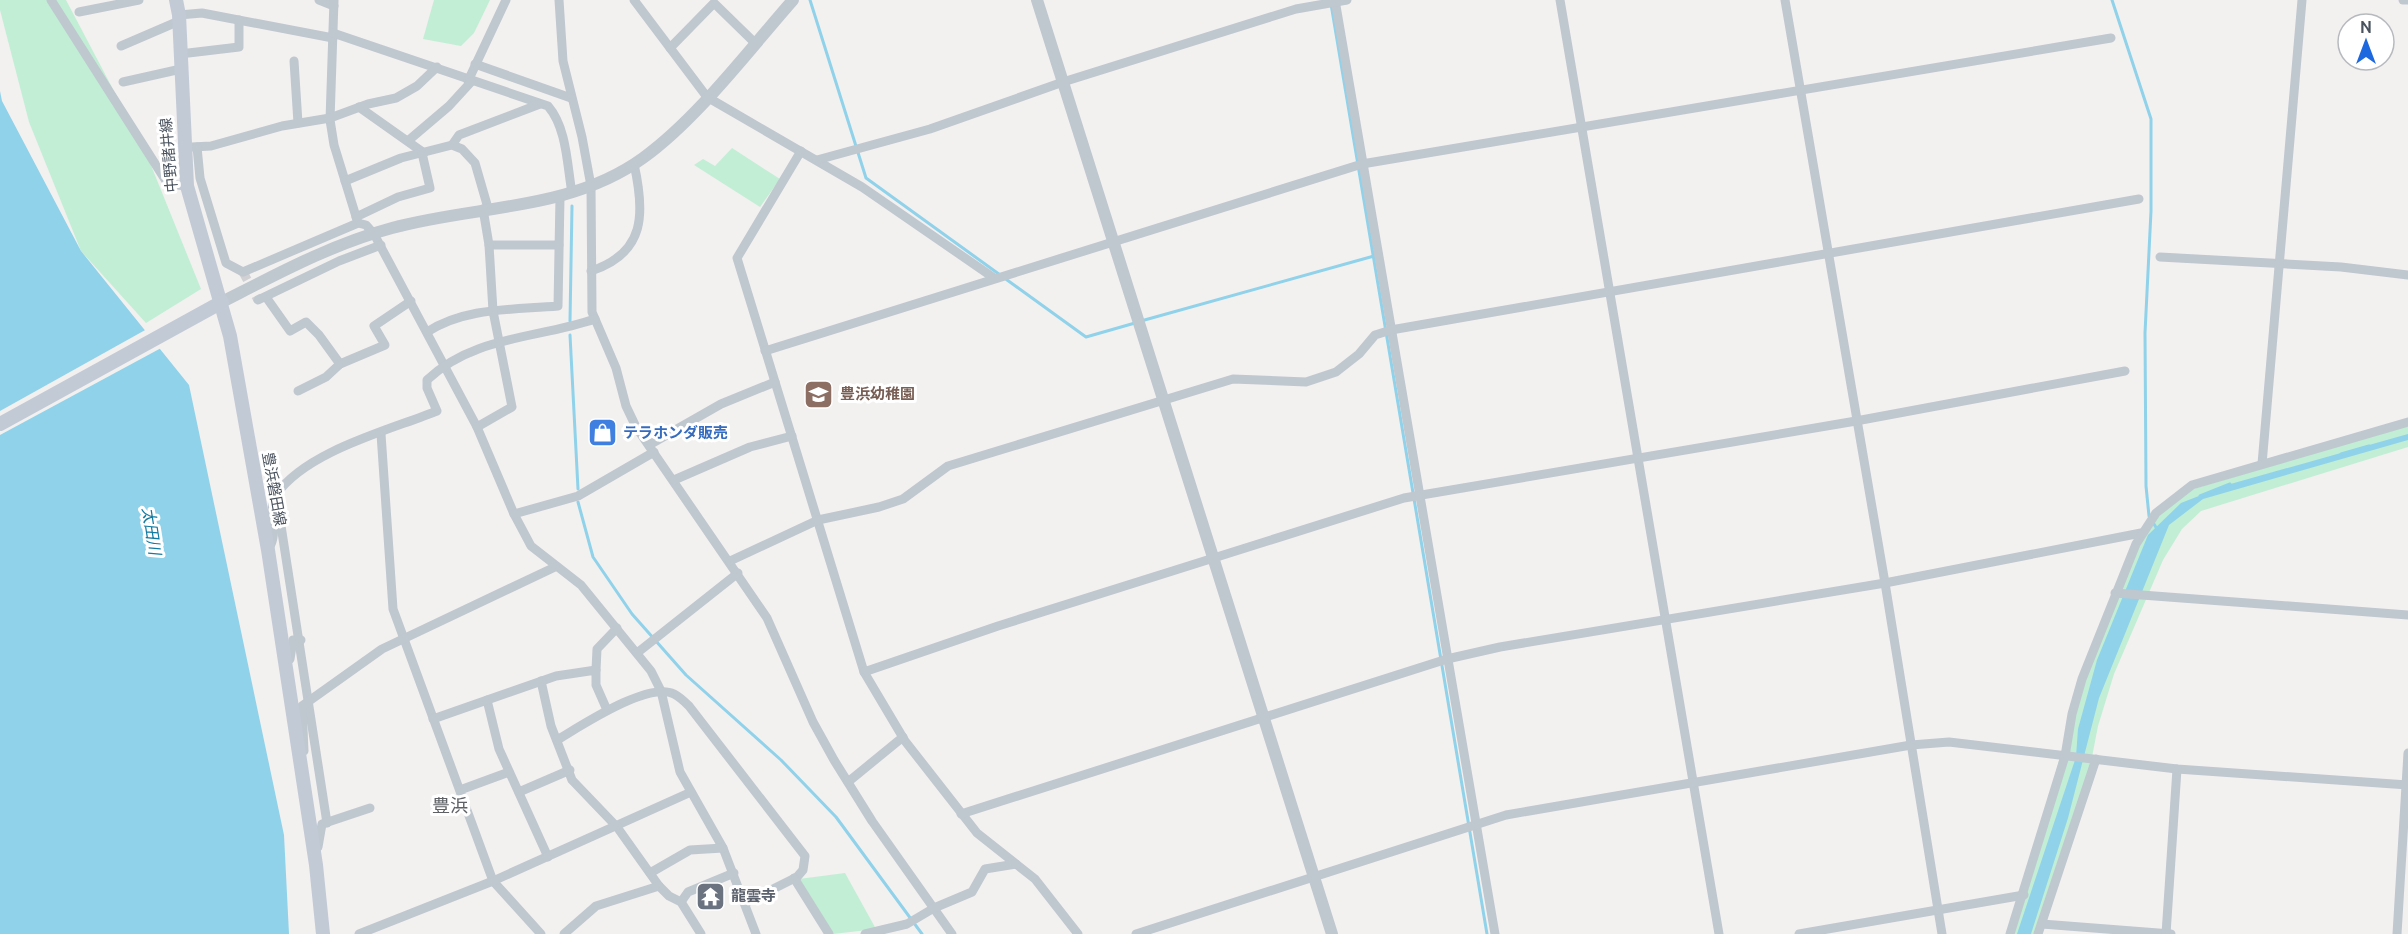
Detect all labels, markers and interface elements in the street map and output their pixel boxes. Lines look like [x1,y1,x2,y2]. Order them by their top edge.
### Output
north arrow [2336,12,2396,72]
text: N [2360,18,2372,36]
street label: 中野諸井線 [157,117,180,193]
school or university icon: 豊浜幼稚園 [803,378,835,410]
place label: 豊浜幼稚園 [840,385,915,402]
shop icon: テラホンダ販売 [586,417,618,449]
place label: テラホンダ販売 [623,424,728,441]
street label: 豊浜磐田線 [260,450,289,527]
water label: 太田川 [139,506,165,558]
district label: 豊浜 [432,795,468,815]
temple icon: 龍雲寺 [694,880,726,912]
place label: 龍雲寺 [731,887,776,904]

